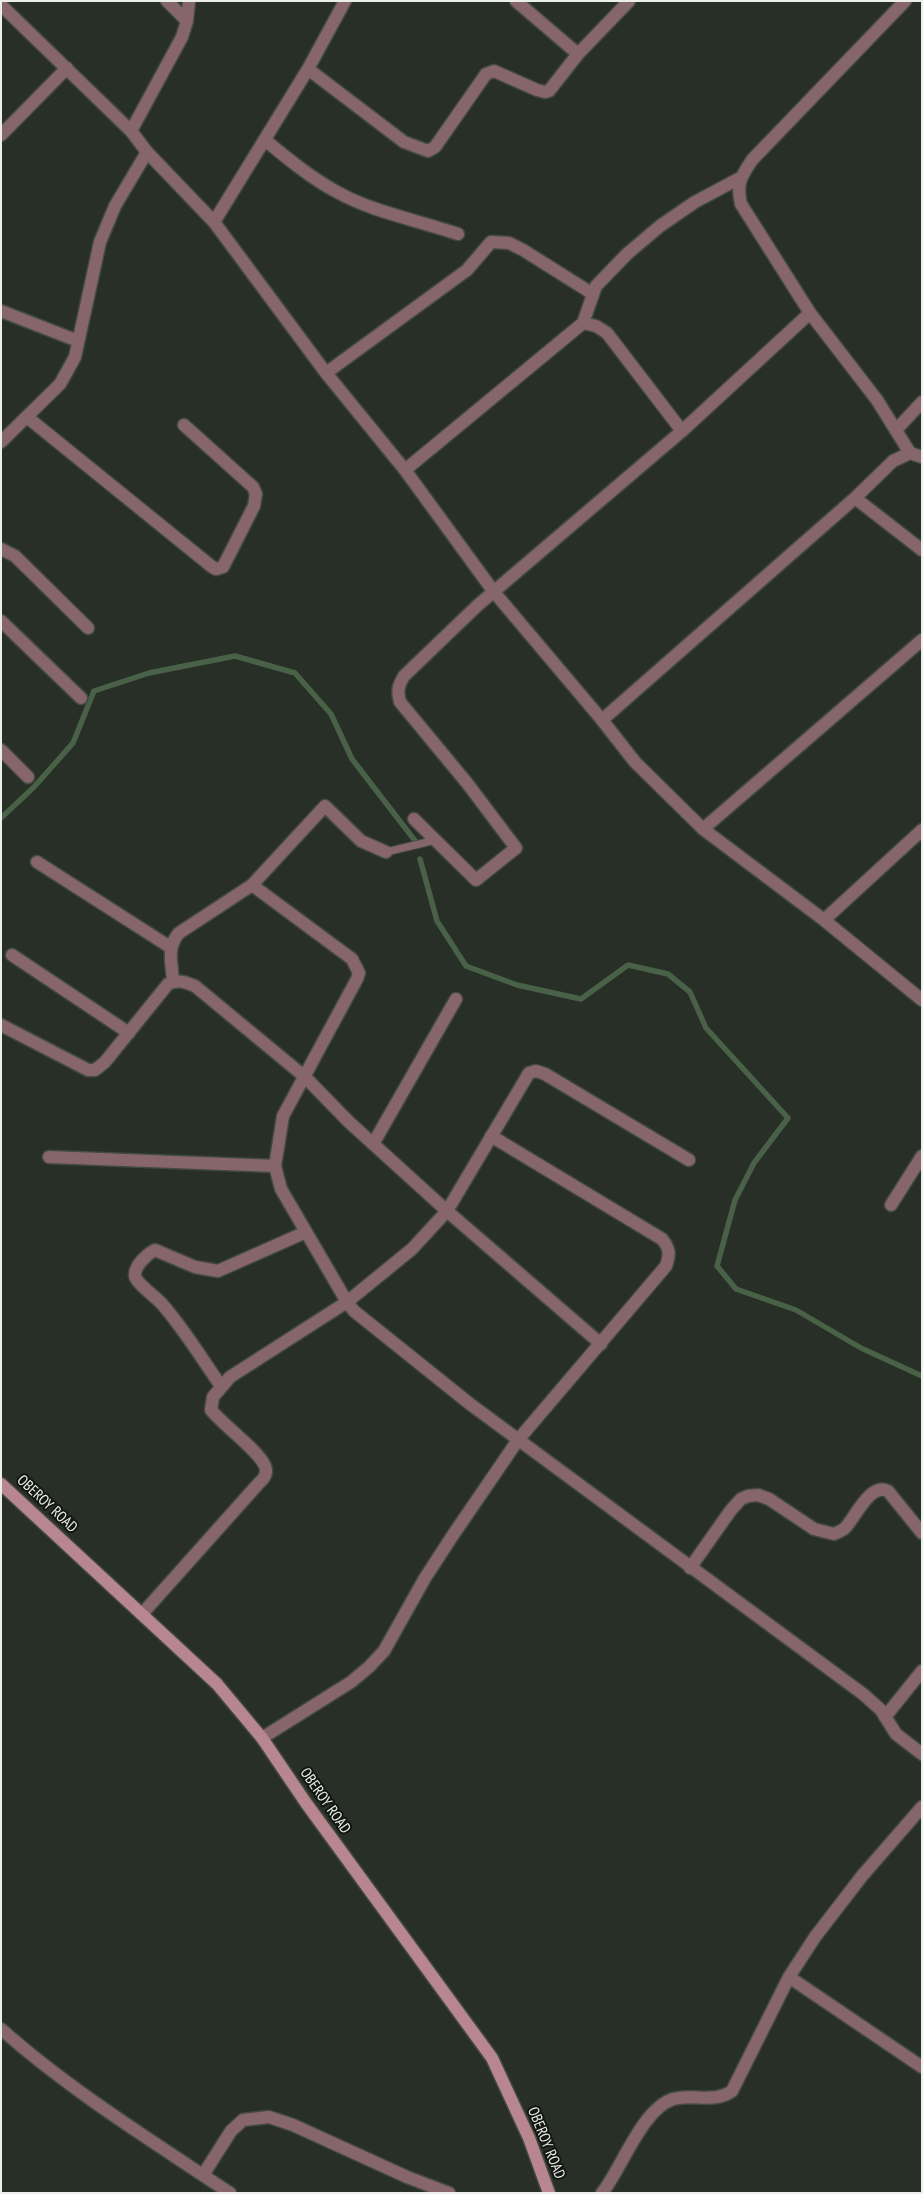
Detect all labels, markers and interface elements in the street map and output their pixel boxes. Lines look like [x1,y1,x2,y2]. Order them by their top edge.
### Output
street label: OBEROY ROAD [13,1472,81,1536]
street label: OBEROY ROAD [296,1765,354,1837]
street label: OBEROY ROAD [523,2104,569,2182]

